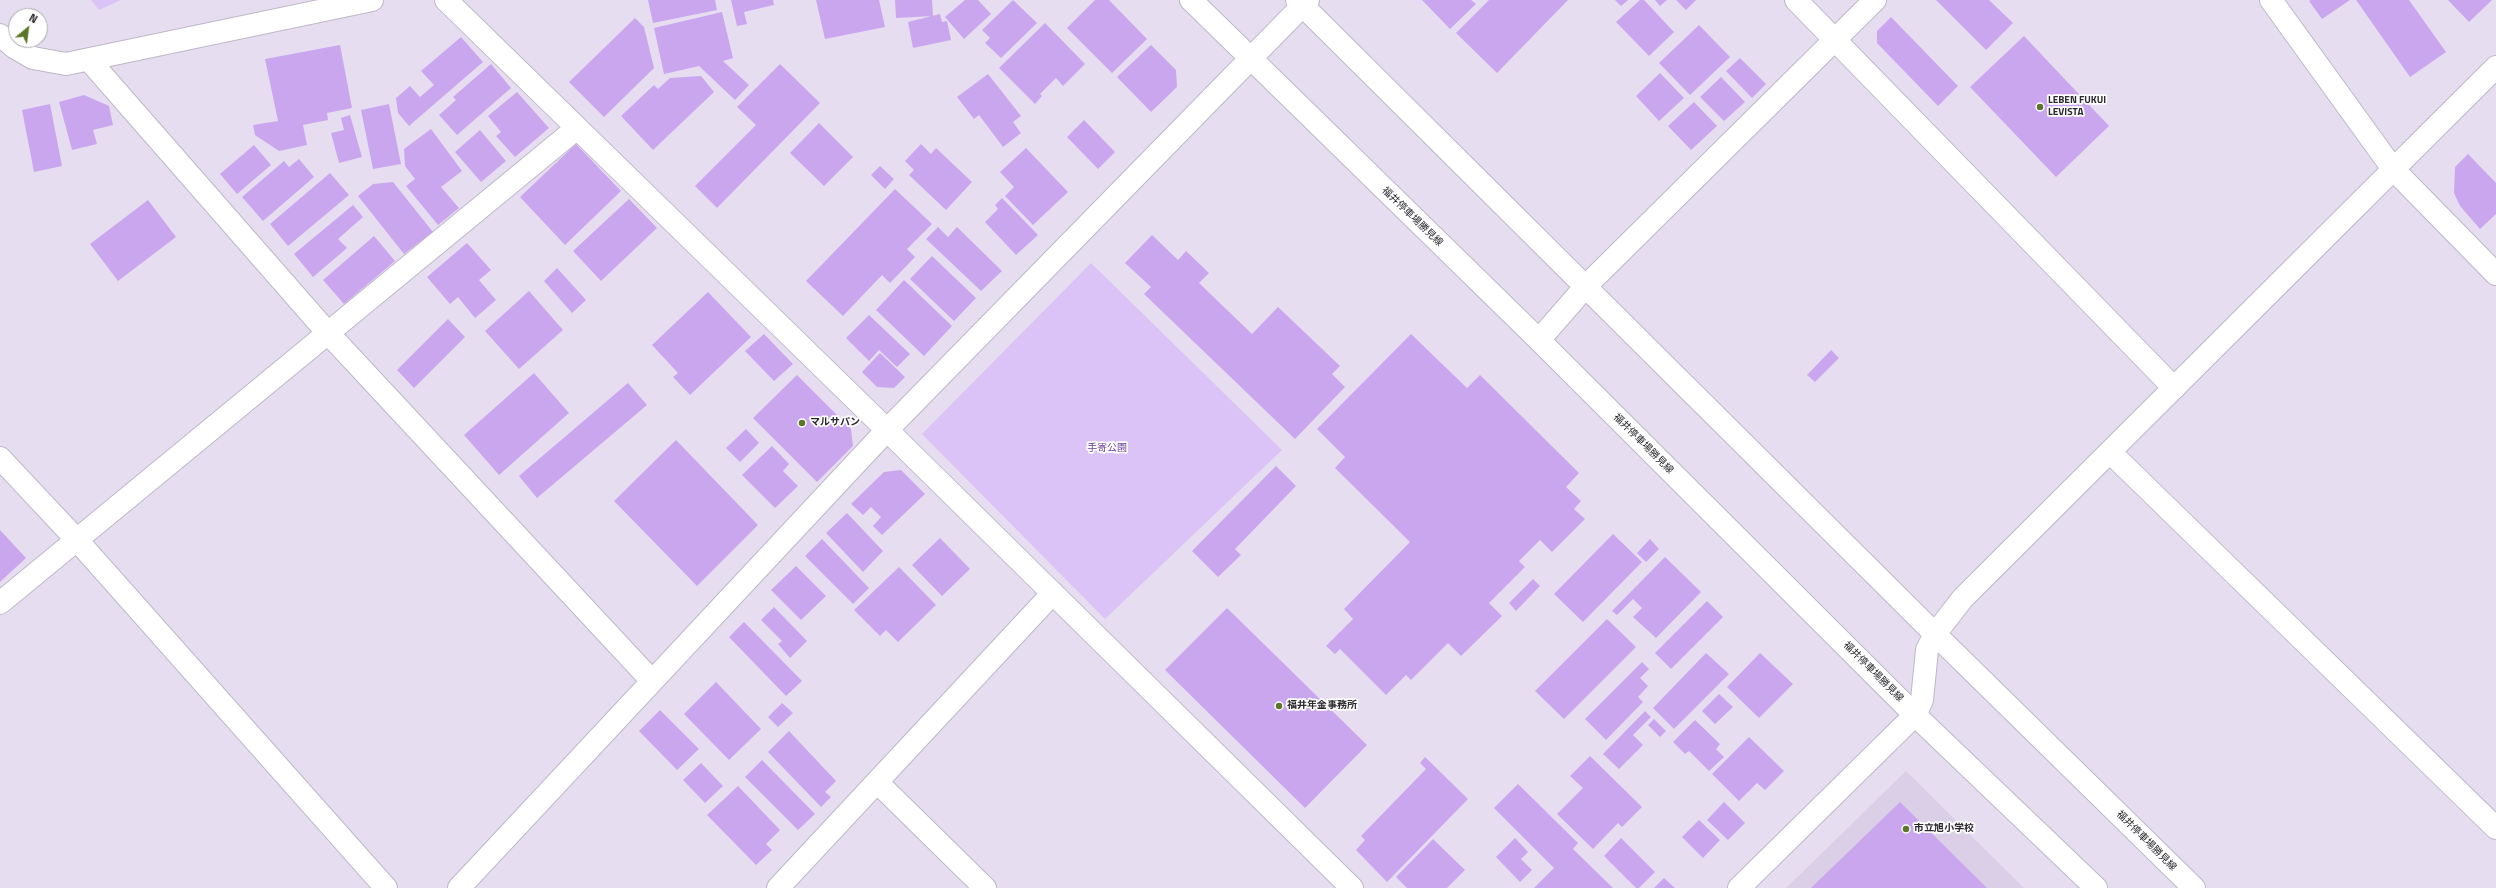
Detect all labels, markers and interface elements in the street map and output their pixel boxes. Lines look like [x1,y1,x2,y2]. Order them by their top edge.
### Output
north arrow [8,8,48,48]
text: N [26,10,41,27]
place label: LEBEN FUKUI LEVISTA [2048,95,2106,118]
marker: LEBEN FUKUI LEVISTA [2035,102,2045,112]
street label: 福井停車場勝見線 [1379,185,1445,249]
street label: 福井停車場勝見線 [1610,411,1676,477]
place label: マルサパン [810,417,860,429]
marker: マルサパン [797,418,807,428]
park label: 手寄公園 [1087,443,1127,455]
street label: 福井停車場勝見線 [1840,639,1906,705]
place label: 福井年金事務所 [1287,700,1357,712]
marker: 福井年金事務所 [1274,701,1284,711]
street label: 福井停車場勝見線 [2113,808,2179,874]
place label: 市立旭小学校 [1914,823,1974,835]
marker: 市立旭小学校 [1901,824,1911,834]

